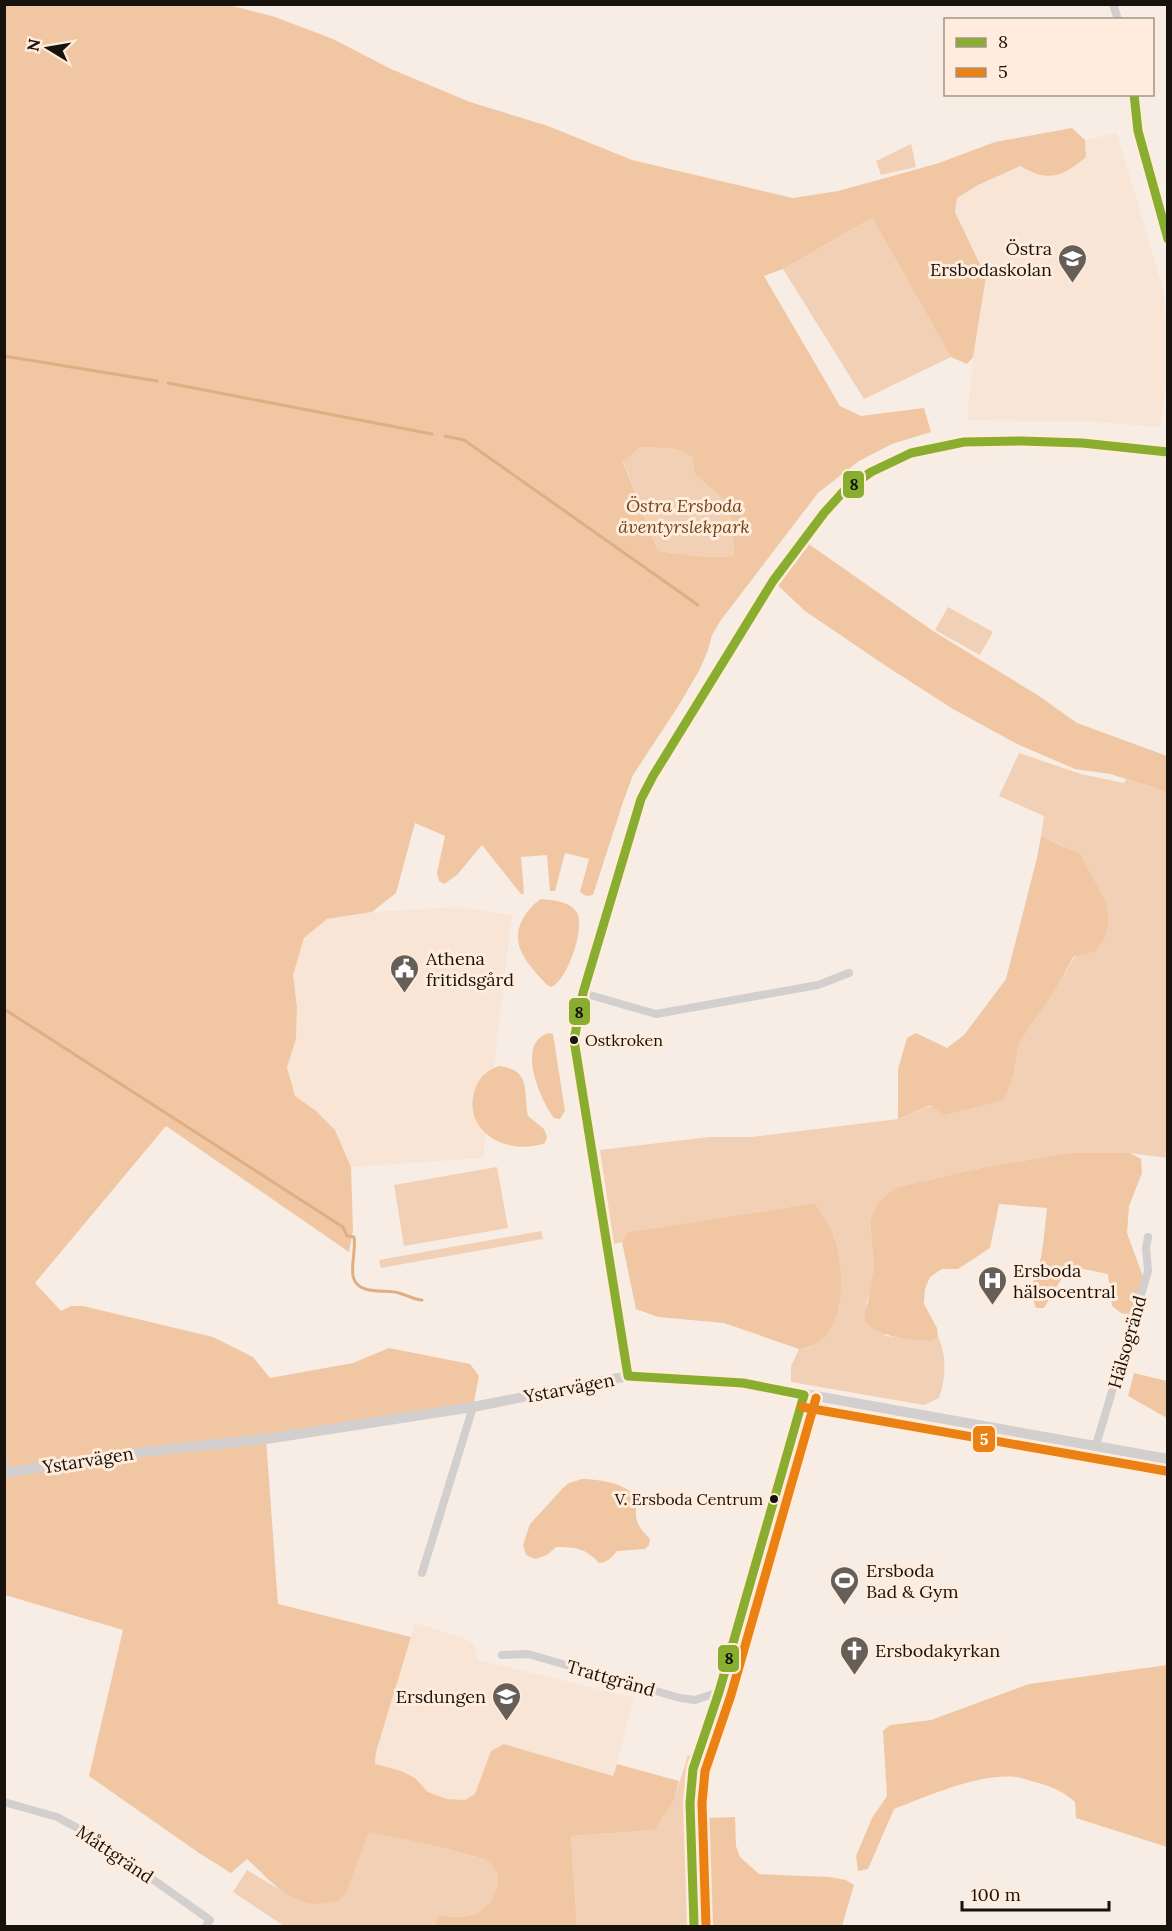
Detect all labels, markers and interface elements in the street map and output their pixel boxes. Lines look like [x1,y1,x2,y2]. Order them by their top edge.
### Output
north arrow [18,18,78,78]
legend [944,18,1154,96]
text: 8 [998,30,1008,53]
text: N [22,37,44,53]
text: 5 [998,60,1008,83]
place label: Östra Ersbodaskolan [930,237,1052,281]
school or university icon: Östra Ersbodaskolan [1057,242,1089,284]
line badge: 8 [842,470,865,499]
text: 8 [849,474,859,494]
park label: Östra Ersboda äventyrslekpark [618,494,750,538]
place label: Athena fritidsgård [425,947,514,991]
public building icon: Athena fritidsgård [389,952,421,994]
line badge: 8 [568,997,591,1026]
text: 8 [574,1002,584,1022]
place label: Ostkroken [585,1030,663,1050]
marker: Ostkroken [568,1034,580,1046]
place label: Ersboda hälsocentral [1013,1259,1116,1303]
hospital icon: Ersboda hälsocentral [976,1264,1008,1306]
street label: Hälsogränd [1103,1293,1151,1391]
street label: Ystarvägen [521,1368,616,1408]
line badge: 5 [972,1425,996,1453]
text: 5 [980,1429,989,1449]
street label: Ystarvägen [40,1441,135,1479]
place label: V. Ersboda Centrum [614,1489,763,1509]
marker: V. Ersboda Centrum [768,1493,780,1505]
place label: Ersboda Bad & Gym [866,1559,959,1603]
sports icon: Ersboda Bad & Gym [829,1564,861,1606]
church icon: Ersbodakyrkan [838,1634,870,1676]
place label: Ersbodakyrkan [875,1639,1000,1662]
line badge: 8 [717,1644,740,1673]
text: 8 [724,1648,734,1668]
street label: Trattgränd [564,1654,658,1702]
school or university icon: Ersdungen [491,1680,523,1722]
place label: Ersdungen [396,1685,486,1708]
street label: Måttgränd [72,1820,158,1888]
scale bar [962,1874,1109,1912]
text: 100 m [971,1883,1021,1906]

